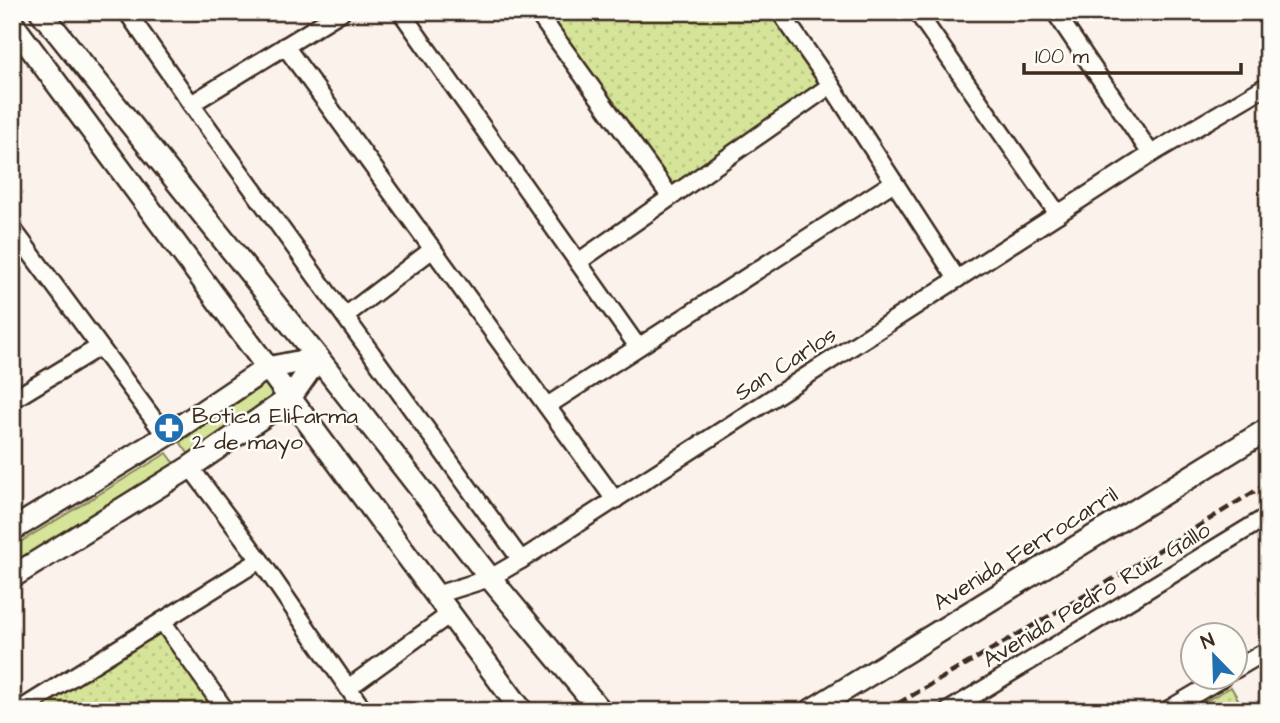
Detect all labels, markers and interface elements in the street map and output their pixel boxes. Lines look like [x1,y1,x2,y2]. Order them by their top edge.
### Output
scale bar [1024,32,1242,76]
text: 100 m [1035,42,1090,71]
street label: San Carlos [728,319,843,409]
place label: Botica Elifarma 2 de mayo [192,400,358,459]
pharmacy icon: Botica Elifarma 2 de mayo [152,411,186,445]
street label: Avenida Ferrocarril [927,479,1124,619]
street label: Avenida Pedro Ruiz Gallo [977,514,1216,676]
north arrow [1178,622,1248,692]
text: N [1197,627,1219,656]

